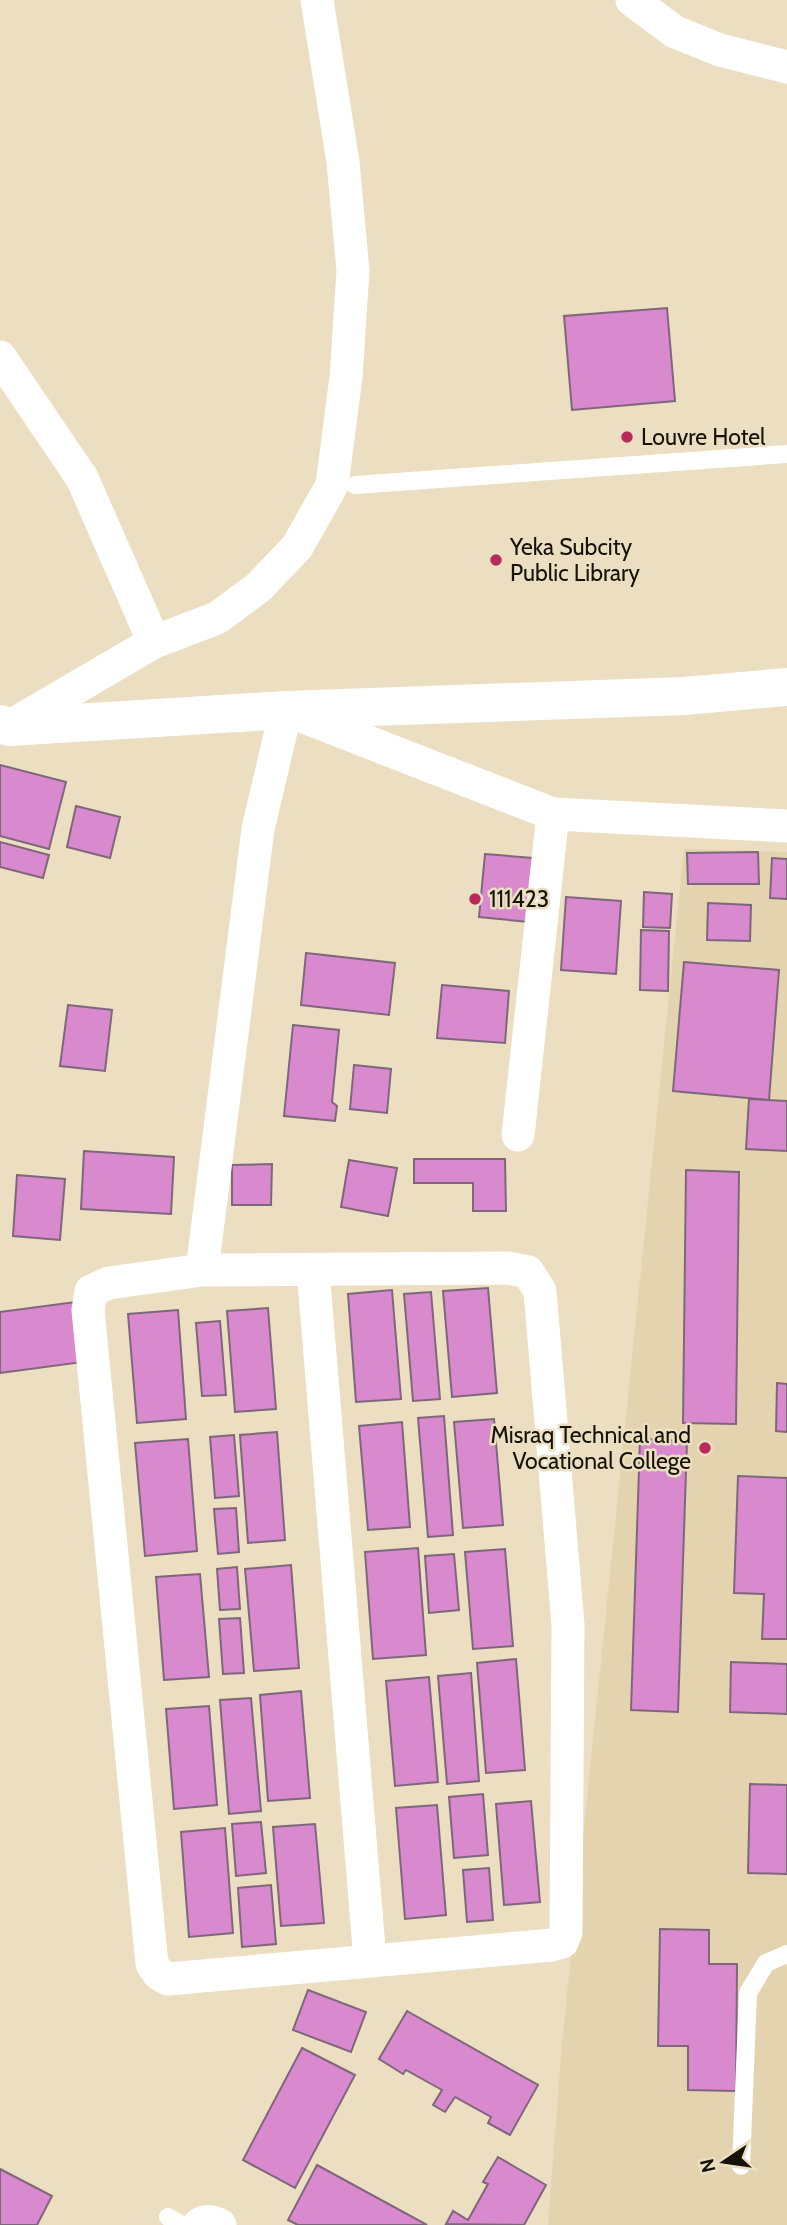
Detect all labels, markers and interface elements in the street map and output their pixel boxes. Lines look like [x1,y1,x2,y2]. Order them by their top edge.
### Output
place label: Louvre Hotel [641,423,766,451]
marker: Louvre Hotel [619,429,635,445]
place label: Yeka Subcity Public Library [509,533,640,587]
marker: Yeka Subcity Public Library [488,552,504,568]
place label: 111423 [489,885,549,913]
marker: 111423 [467,891,483,907]
place label: Misraq Technical and Vocational College [490,1421,691,1475]
marker: Misraq Technical and Vocational College [697,1440,713,1456]
north arrow [689,2127,759,2197]
text: N [695,2157,721,2175]

